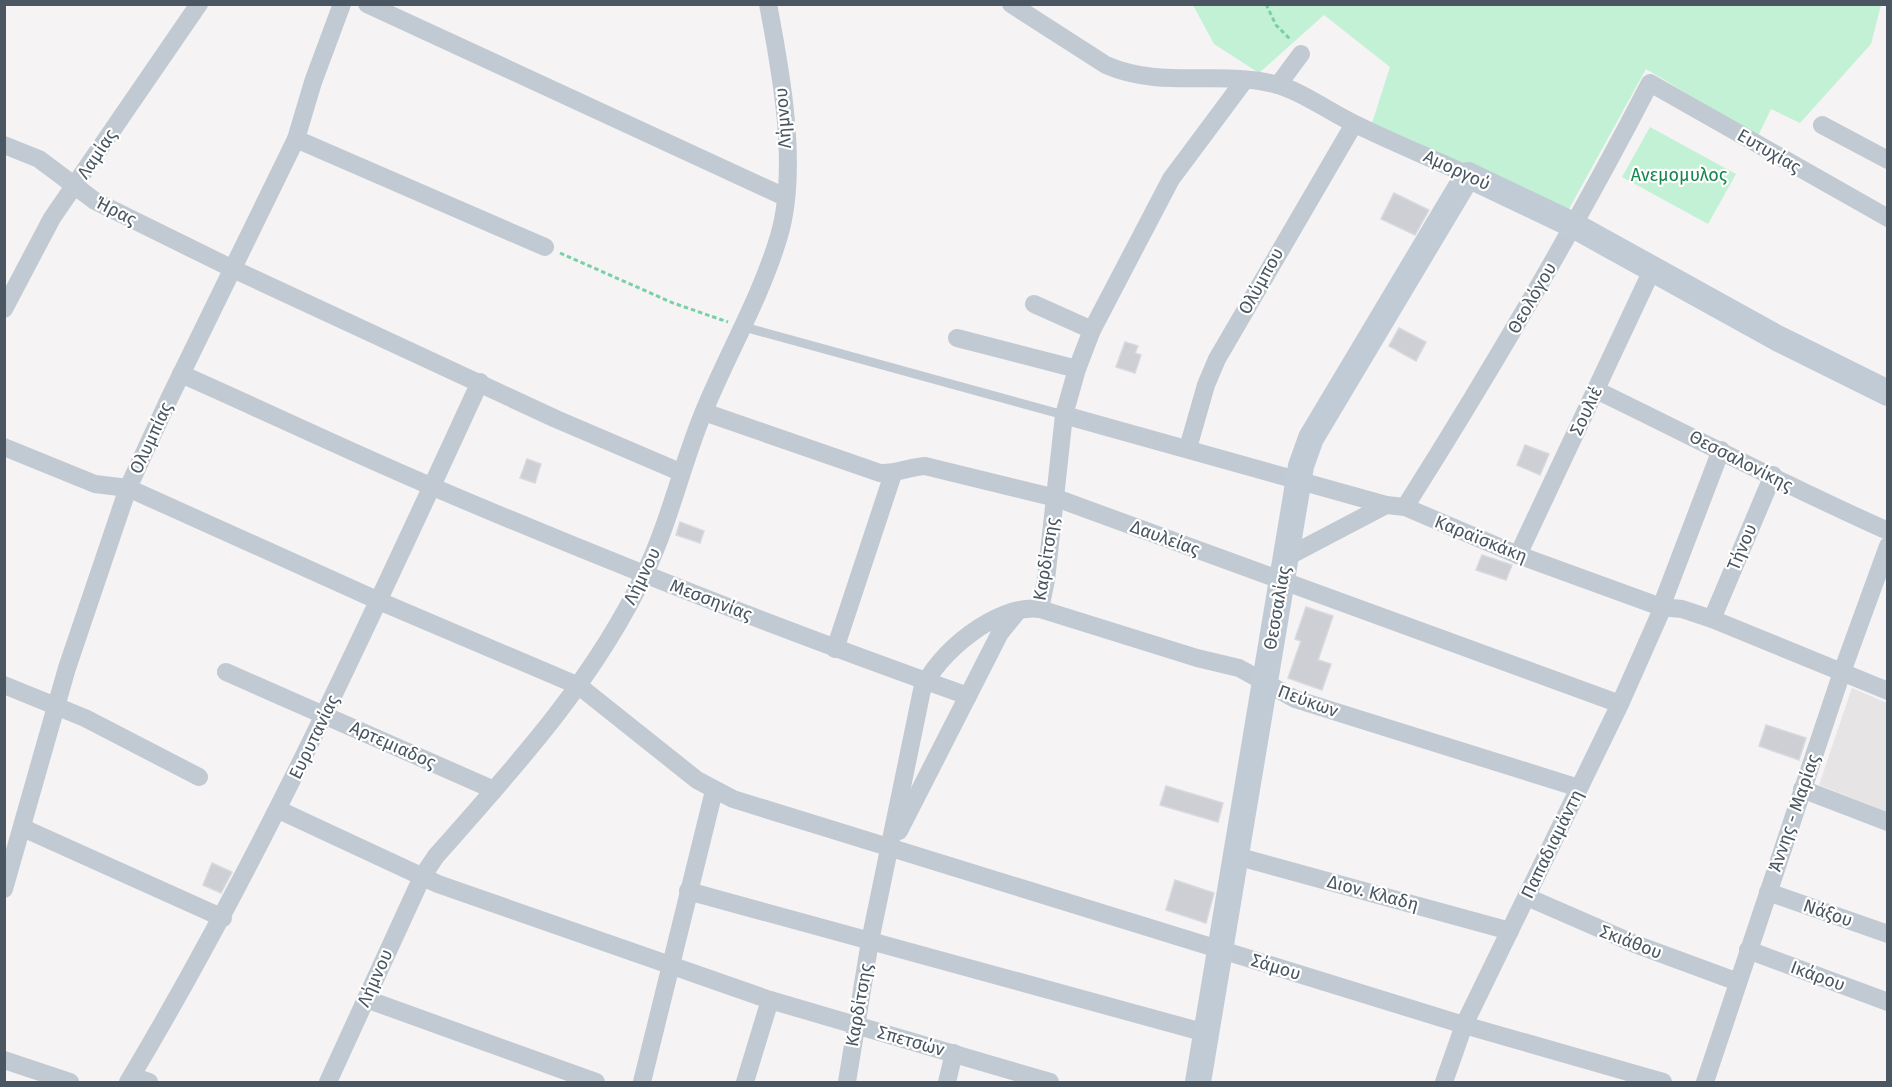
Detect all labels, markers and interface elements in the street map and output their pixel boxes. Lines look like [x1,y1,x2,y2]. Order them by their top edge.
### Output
street label: Λήμνου [770,87,796,149]
street label: Λαμίας [72,124,122,183]
street label: Ευτυχίας [1733,124,1805,178]
street label: Αμοργού [1420,145,1494,195]
park label: Ανεμομυλος [1631,164,1728,186]
street label: Ήρας [92,191,141,231]
street label: Ολύμπου [1234,244,1288,318]
street label: Θεολόγου [1503,258,1561,338]
street label: Σουλιέ [1565,383,1607,439]
street label: Ολυμπίας [125,398,177,477]
street label: Θεσσαλονίκης [1686,425,1797,497]
street label: Καραϊσκάκη [1431,510,1531,568]
street label: Καρδίτσης [1029,515,1064,602]
street label: Δαυλείας [1127,515,1203,561]
street label: Τήνου [1722,520,1762,574]
street label: Λήμνου [619,544,665,608]
street label: Θεσσαλίας [1259,564,1295,652]
street label: Μεσσηνίας [667,574,756,626]
street label: Πεύκων [1275,680,1341,722]
street label: Ευρυτανίας [284,691,344,783]
street label: Αρτεμιαδος [347,716,440,774]
street label: Άννης - Μαρίας [1764,751,1825,875]
street label: Παπαδιαμάντη [1516,786,1588,902]
street label: Διον. Κλαδη [1325,870,1421,916]
street label: Νάξου [1800,894,1856,932]
street label: Σκιάθου [1597,920,1665,964]
street label: Λήμνου [353,946,397,1010]
street label: Σάμου [1249,949,1303,985]
street label: Ικάρου [1788,956,1848,996]
street label: Καρδίτσης [841,961,877,1048]
street label: Σπετσών [875,1021,947,1061]

